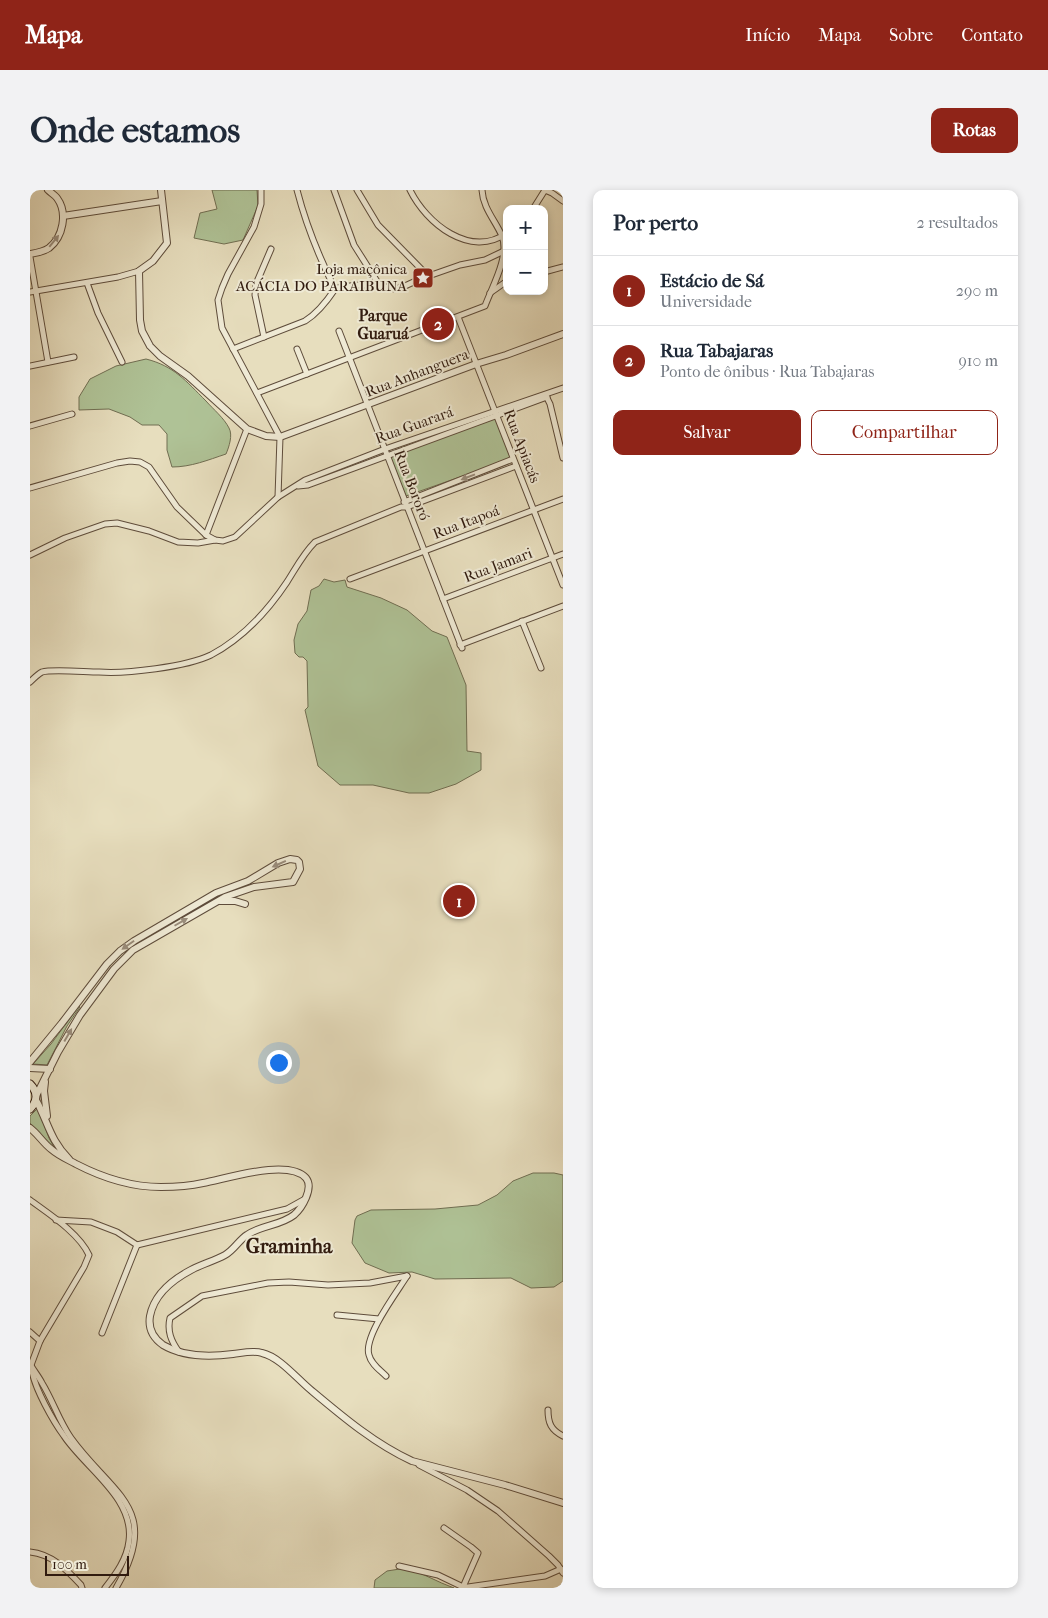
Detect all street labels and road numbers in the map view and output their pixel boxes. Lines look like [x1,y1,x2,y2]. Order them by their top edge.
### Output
street label: Rua Anhanguera [363,345,472,401]
street label: Rua Guarará [372,402,457,447]
street label: Rua Apiacás [500,407,544,486]
street label: Rua Bororó [390,447,434,523]
street label: Rua Itapoá [430,501,503,543]
street label: Rua Jamari [461,544,535,586]

